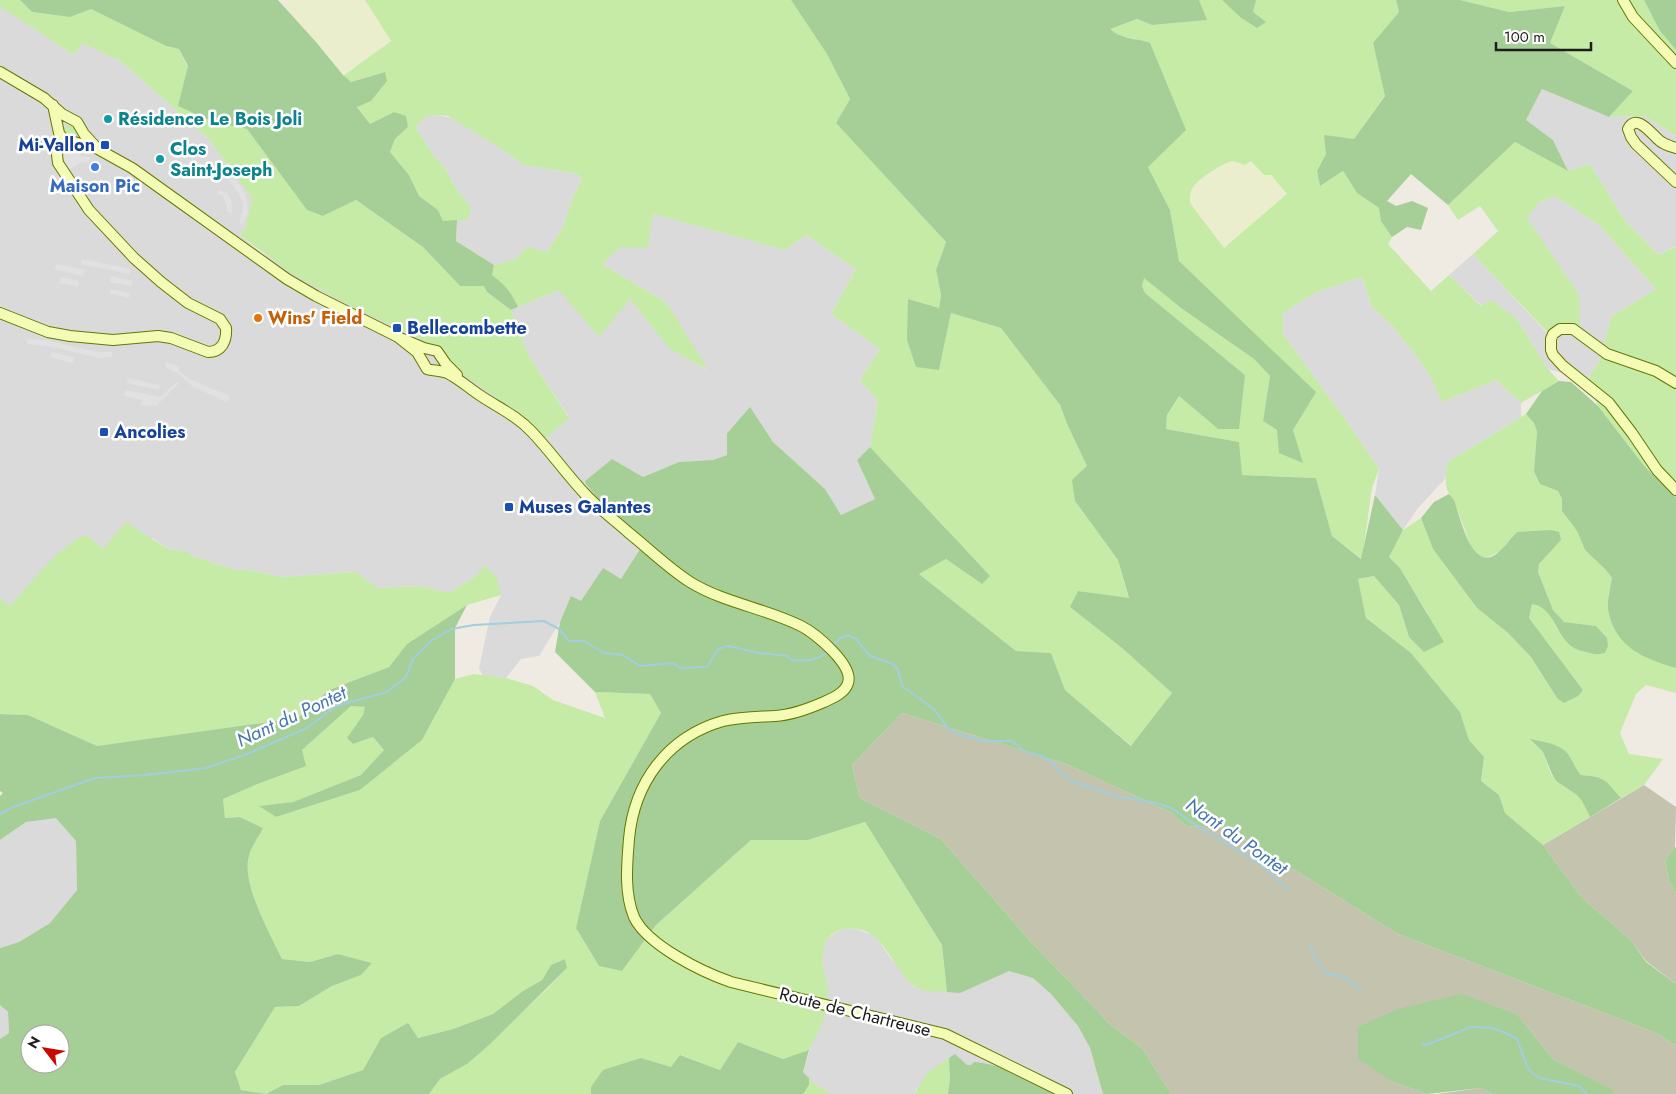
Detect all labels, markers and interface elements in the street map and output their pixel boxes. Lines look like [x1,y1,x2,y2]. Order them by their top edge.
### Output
scale bar [1496,20,1591,52]
text: 100 m [1504,26,1545,48]
place label: Résidence Le Bois Joli [118,106,302,132]
marker: Résidence Le Bois Joli [102,113,114,125]
place label: Mi-Vallon [18,132,95,158]
place label: Clos Saint-Joseph [170,136,272,183]
marker: Mi-Vallon [99,139,111,151]
marker: Clos Saint-Joseph [154,153,166,165]
marker: Maison Pic [89,161,101,173]
place label: Maison Pic [50,173,140,199]
place label: Wins' Field [268,305,362,331]
marker: Wins' Field [252,312,264,324]
place label: Bellecombette [407,315,527,341]
marker: Bellecombette [391,322,403,334]
place label: Ancolies [113,419,185,445]
marker: Ancolies [98,426,110,438]
place label: Muses Galantes [519,494,651,520]
marker: Muses Galantes [503,501,515,513]
water label: Nant du Pontet [232,679,352,754]
water label: Nant du Pontet [1181,791,1294,882]
street label: Route de Chartreuse [776,981,934,1043]
north arrow [20,1024,70,1074]
text: N [22,1032,45,1052]

